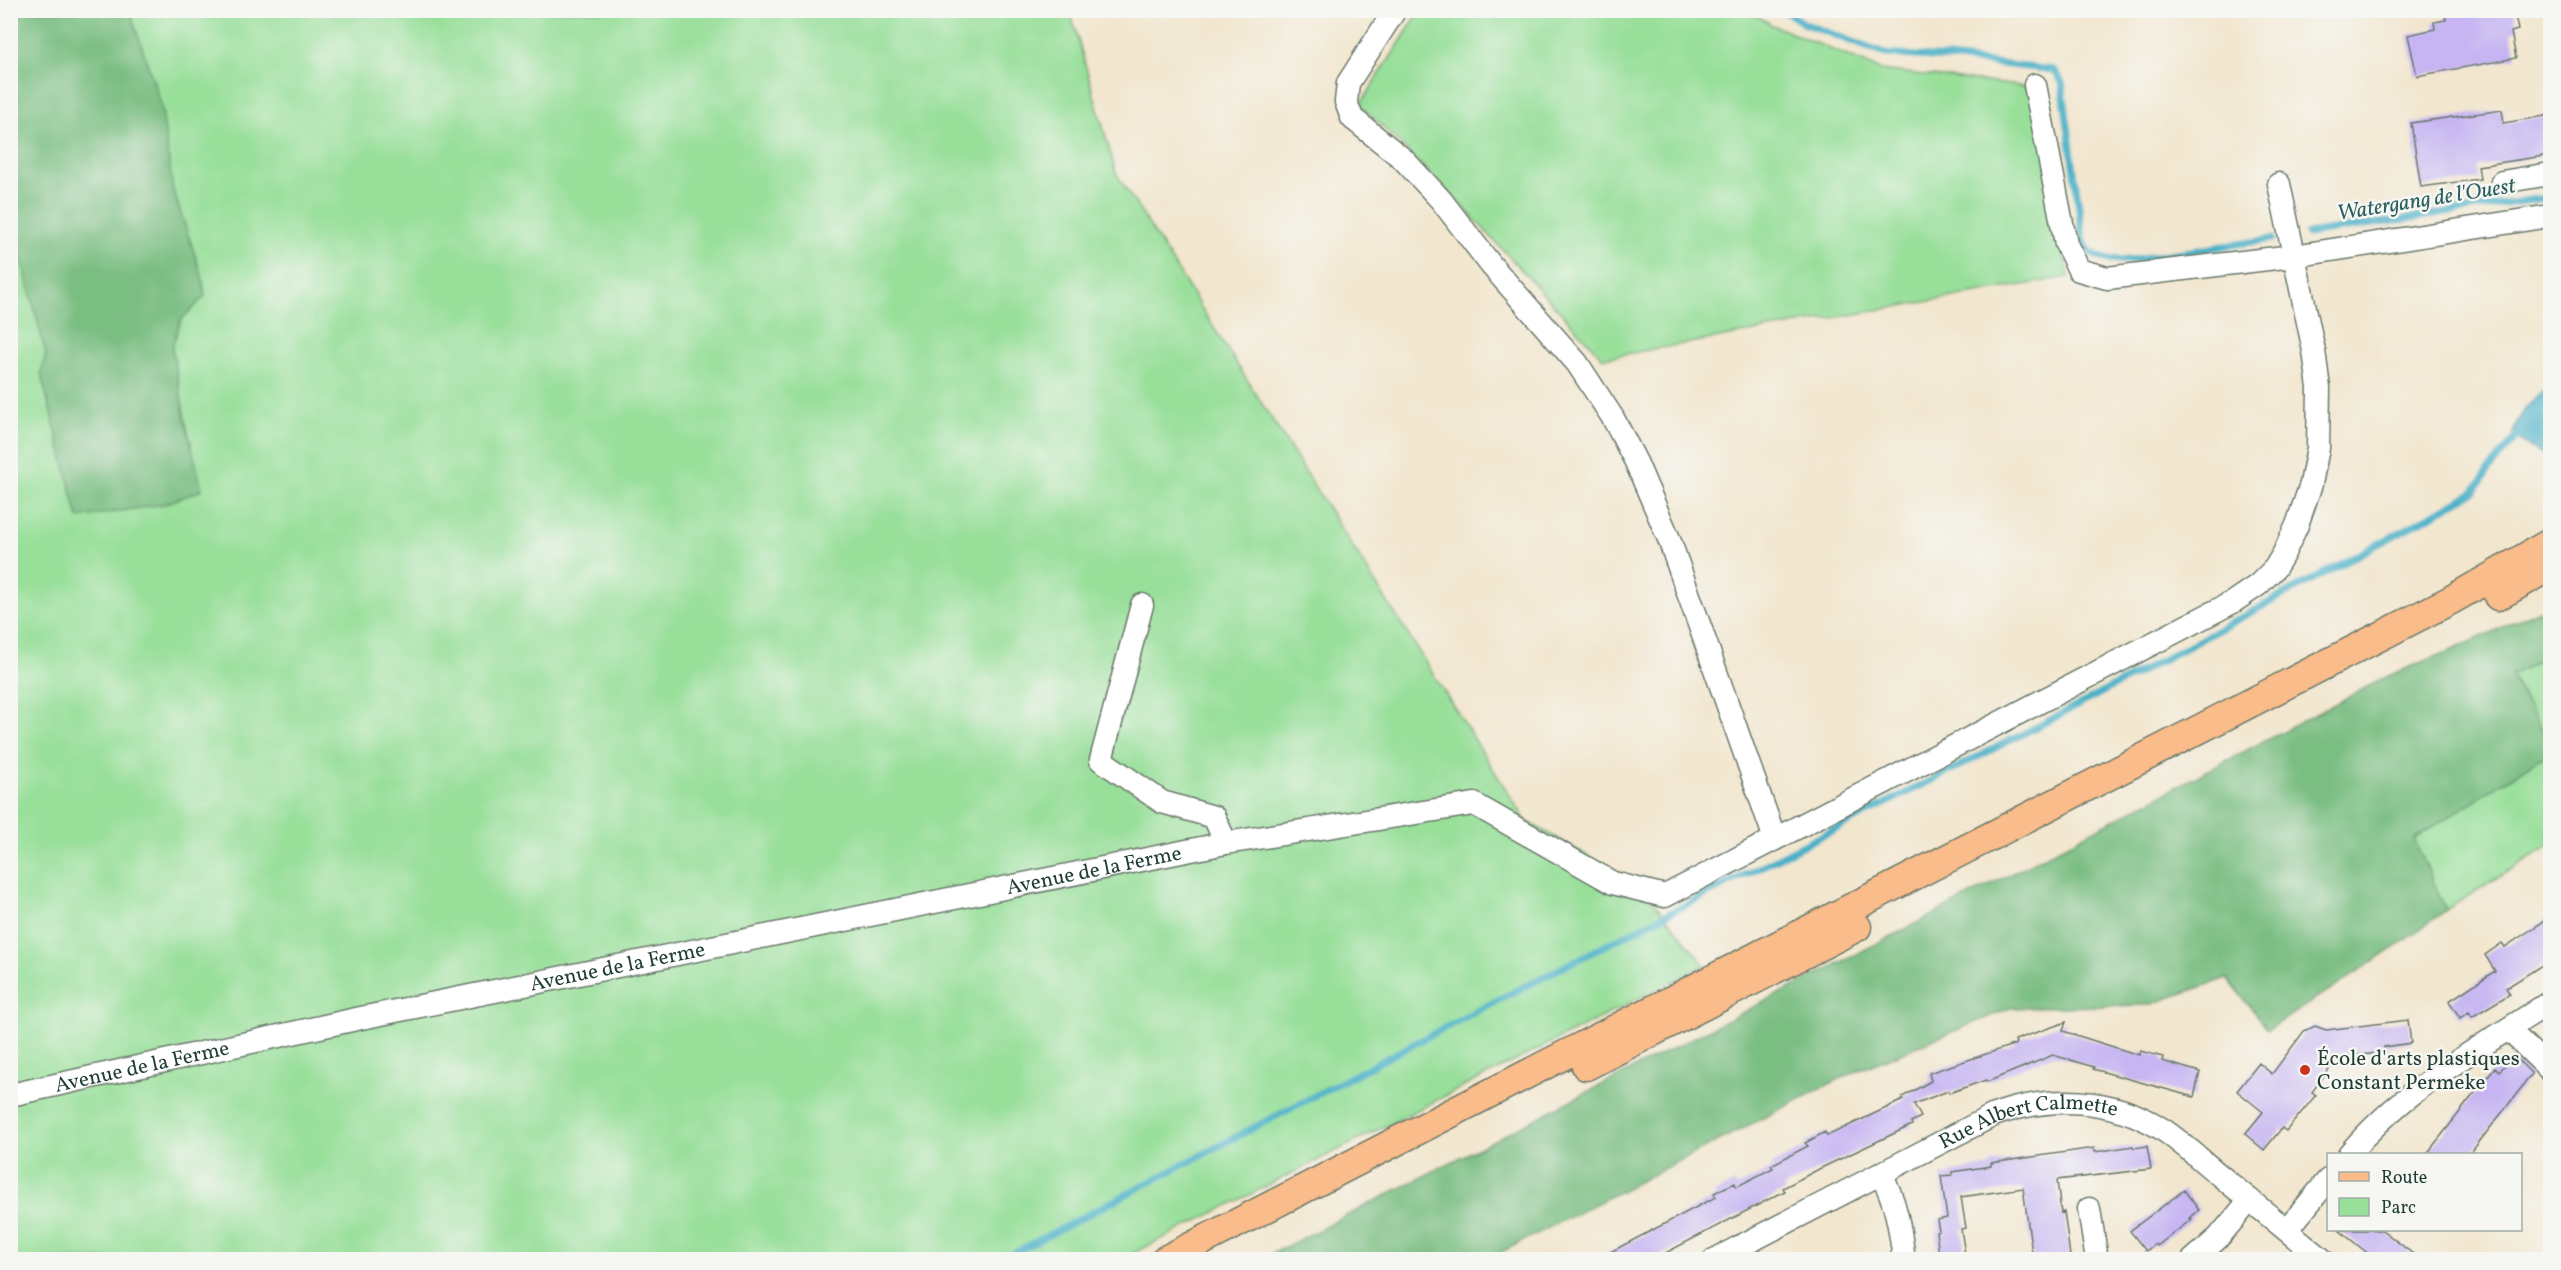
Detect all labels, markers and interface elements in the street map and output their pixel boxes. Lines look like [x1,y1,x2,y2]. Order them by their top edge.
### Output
water label: Watergang de l'Ouest [2335,171,2519,230]
street label: Avenue de la Ferme [1004,839,1184,903]
street label: Avenue de la Ferme [528,936,708,999]
street label: Avenue de la Ferme [52,1034,232,1101]
place label: École d'arts plastiques Constant Permeke [2317,1045,2520,1098]
marker: École d'arts plastiques Constant Permeke [2298,1063,2312,1077]
street label: Rue Albert Calmette [1934,1089,2121,1157]
legend [2327,1153,2522,1231]
text: Route [2381,1166,2427,1191]
text: Parc [2381,1196,2416,1221]

